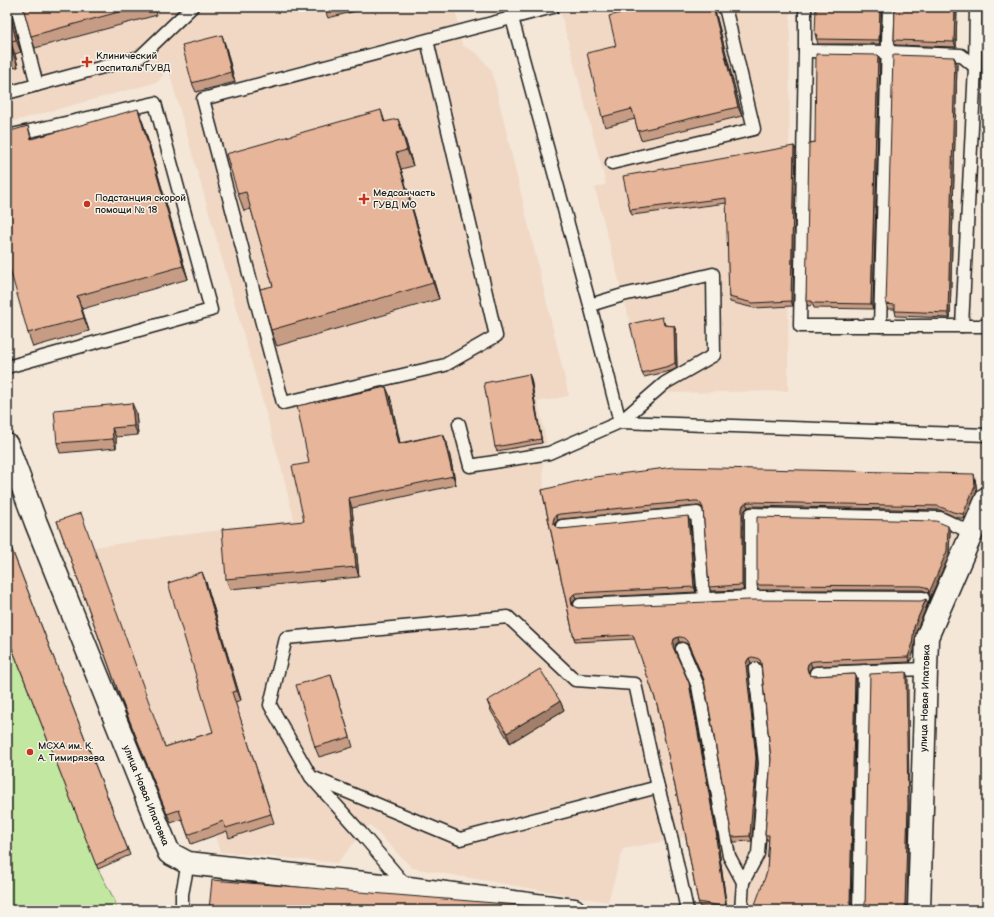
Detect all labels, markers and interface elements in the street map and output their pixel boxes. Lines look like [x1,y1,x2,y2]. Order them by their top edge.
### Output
place label: Клинический госпиталь ГУВД [96,50,170,74]
marker: Клинический госпиталь ГУВД [81,56,93,68]
place label: Медсанчасть ГУВД МО [373,187,435,211]
place label: Подстанция скорой помощи № 18 [95,192,186,216]
marker: Медсанчасть ГУВД МО [358,193,370,205]
marker: Подстанция скорой помощи № 18 [82,199,92,209]
street label: улица Новая Ипатовка [918,644,933,752]
place label: МСХА им. К. А. Тимирязева [37,740,105,764]
street label: улица Новая Ипатовка [120,743,172,848]
marker: МСХА им. К. А. Тимирязева [25,747,35,757]

